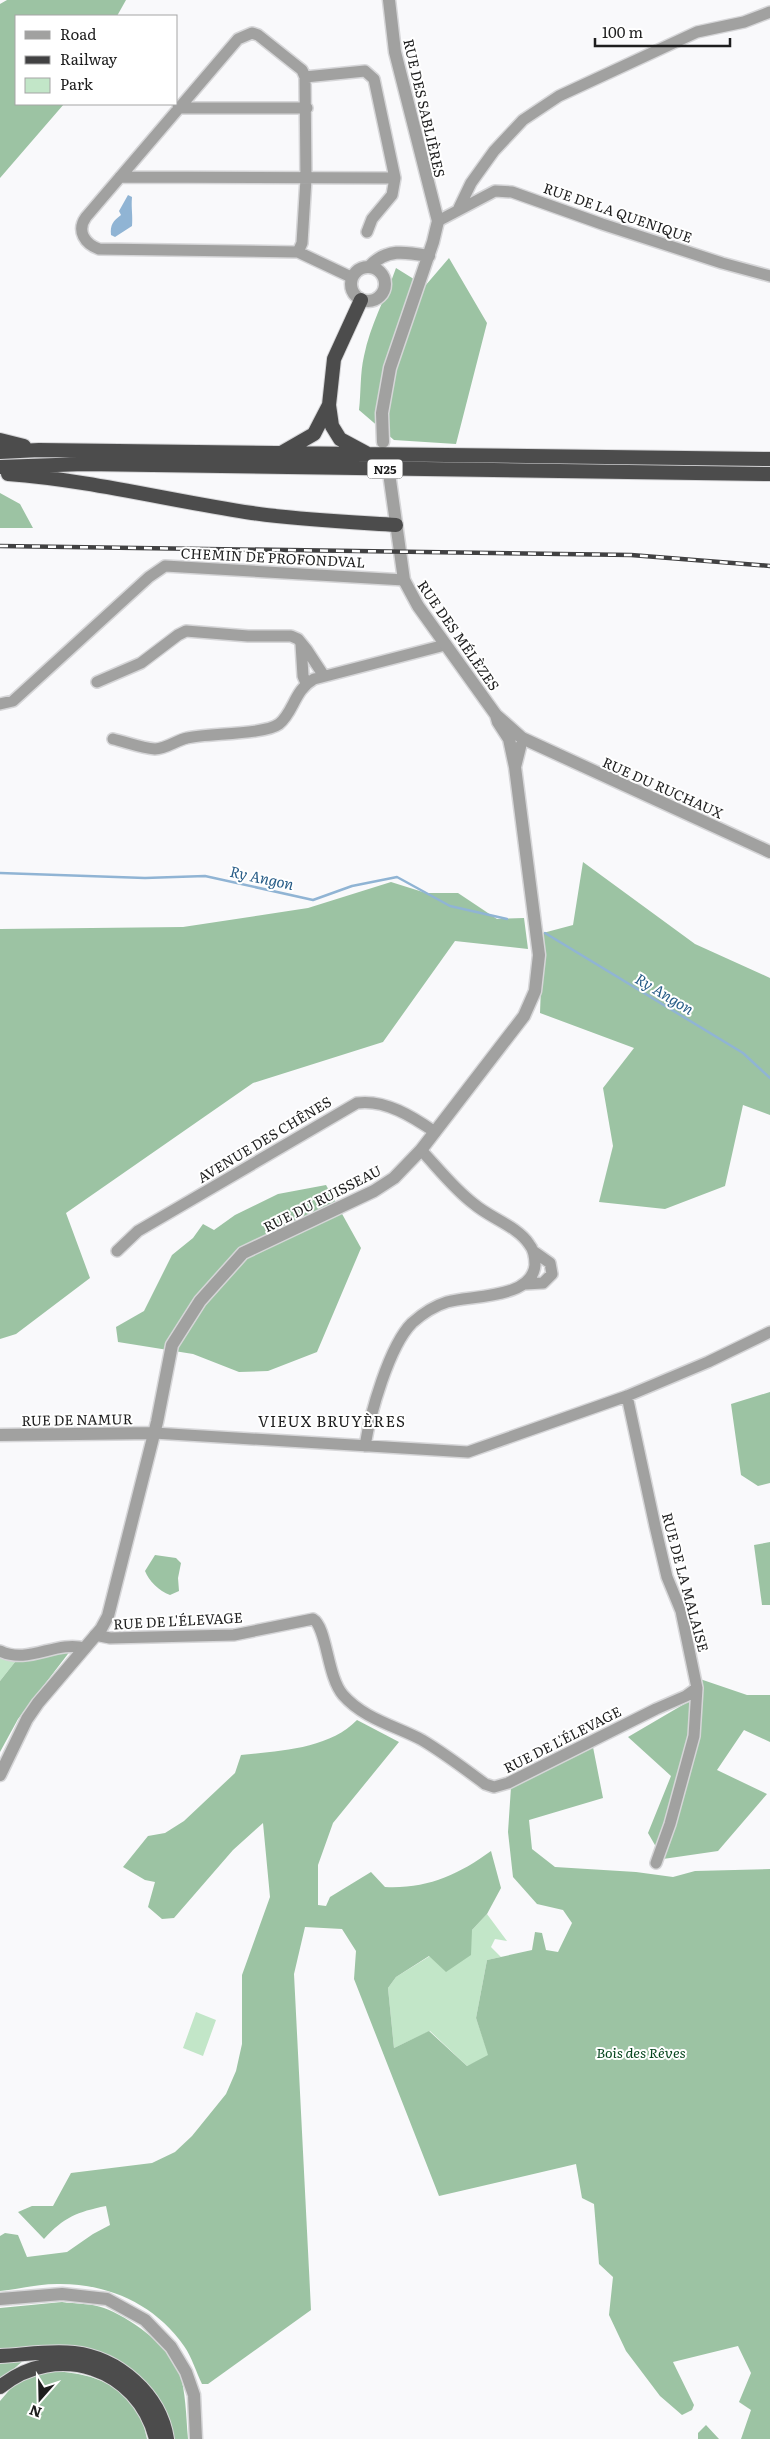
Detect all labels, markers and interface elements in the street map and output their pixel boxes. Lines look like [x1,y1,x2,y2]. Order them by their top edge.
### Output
legend [15,15,178,105]
scale bar [595,15,730,47]
text: 100 m [602,20,643,43]
text: Road [60,22,96,45]
street label: RUE DES SABLIÈRES [399,37,451,179]
text: Railway [60,47,118,70]
text: Park [60,72,94,95]
street label: RUE DE LA QUENIQUE [541,177,695,247]
road number: N25 [368,459,402,478]
street label: CHEMIN DE PROFONDVAL [180,542,366,572]
street label: RUE DES MÉLÈZES [413,576,505,694]
street label: RUE DU RUCHAUX [600,751,727,823]
water label: Ry Angon [228,859,296,895]
water label: Ry Angon [631,966,699,1020]
street label: AVENUE DES CHÊNES [193,1091,335,1187]
street label: RUE DU RUISSEAU [260,1160,384,1236]
street label: RUE DE NAMUR [21,1408,133,1430]
district label: VIEUX BRUYÈRES [258,1409,406,1432]
street label: RUE DE LA MALAISE [658,1510,714,1654]
street label: RUE DE L'ÉLEVAGE [113,1607,243,1633]
street label: RUE DE L'ÉLEVAGE [500,1701,624,1777]
park label: Bois des Rêves [596,2042,686,2062]
north arrow [15,2374,65,2424]
text: N [26,2401,44,2424]

